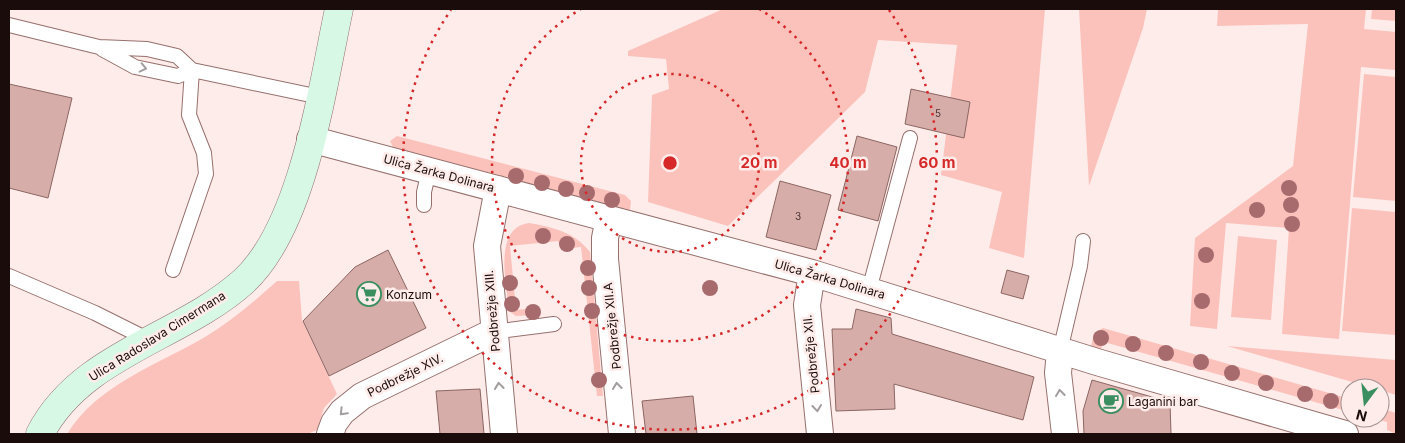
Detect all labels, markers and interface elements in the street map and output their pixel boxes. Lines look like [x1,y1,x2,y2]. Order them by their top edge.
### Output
one-way arrow [138,62,147,73]
house number: 5 [935,107,941,119]
street label: Ulica Žarka Dolinara [382,151,496,195]
text: 20 m [741,153,777,172]
text: 40 m [829,153,867,172]
text: 60 m [918,153,956,172]
centre of rings [661,154,679,172]
house number: 3 [795,210,801,222]
street label: Ulica Žarka Dolinara [773,256,887,302]
street label: Podbrežje XIII. [481,270,503,352]
supermarket icon: Konzum [356,281,382,307]
street label: Podbrežje XII.A [600,282,624,370]
place label: Konzum [386,287,432,302]
street label: Ulica Radoslava Cimermana [86,288,228,384]
street label: Podbrežje XII. [799,314,823,394]
street label: Podbrežje XIV. [365,350,445,400]
north arrow [1340,378,1390,428]
one-way arrow [494,381,505,389]
one-way arrow [612,381,623,389]
one-way arrow [1055,388,1066,396]
cafe icon: Laganini bar [1098,388,1124,414]
place label: Laganini bar [1128,394,1198,409]
one-way arrow [811,405,822,413]
one-way arrow [340,406,349,415]
text: N [1354,406,1369,426]

